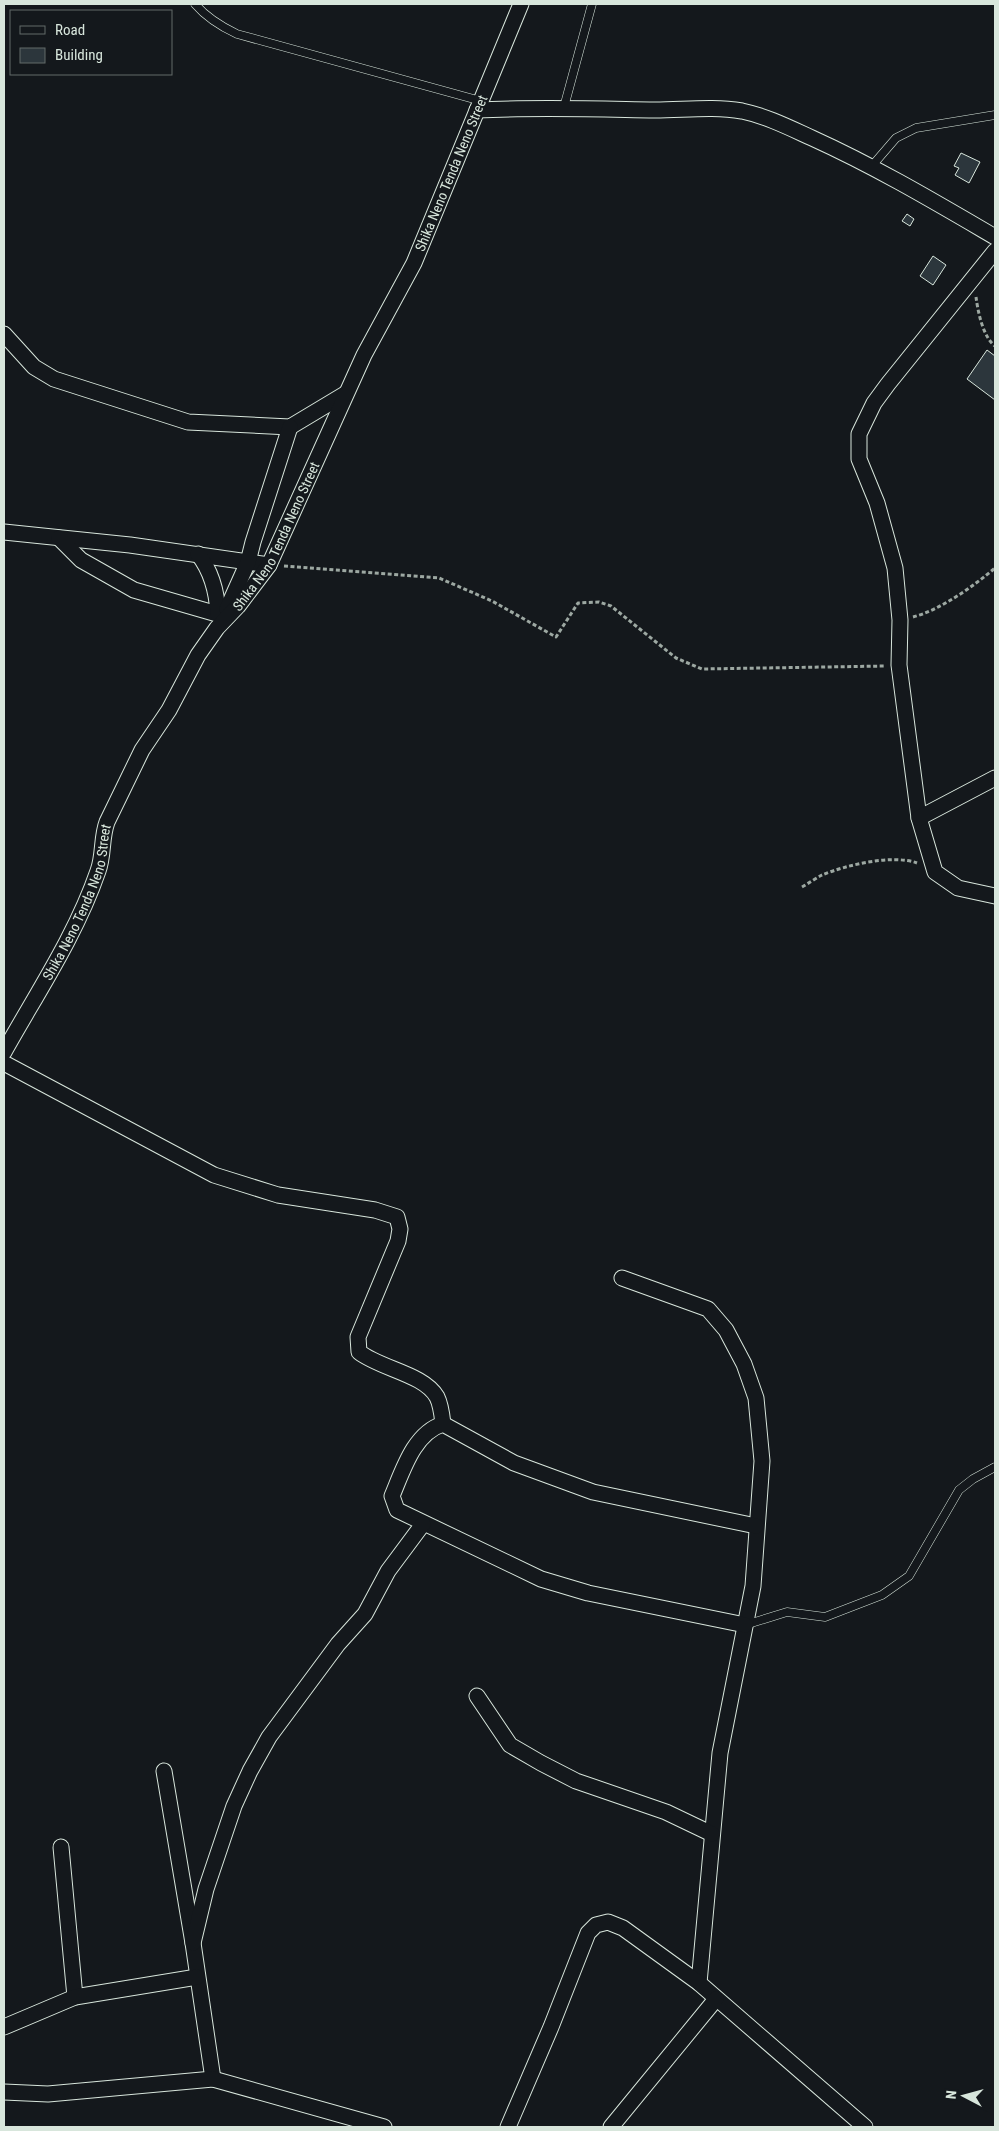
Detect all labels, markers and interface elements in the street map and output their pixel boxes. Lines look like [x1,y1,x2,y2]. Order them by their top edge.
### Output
legend [10,10,172,75]
text: Road [55,21,85,39]
text: Building [55,46,103,64]
street label: Shika Neno Tenda Neno Street [412,93,491,254]
street label: Shika Neno Tenda Neno Street [230,459,323,614]
street label: Shika Neno Tenda Neno Street [39,822,114,983]
north arrow [939,2071,989,2121]
text: N [943,2090,959,2100]

